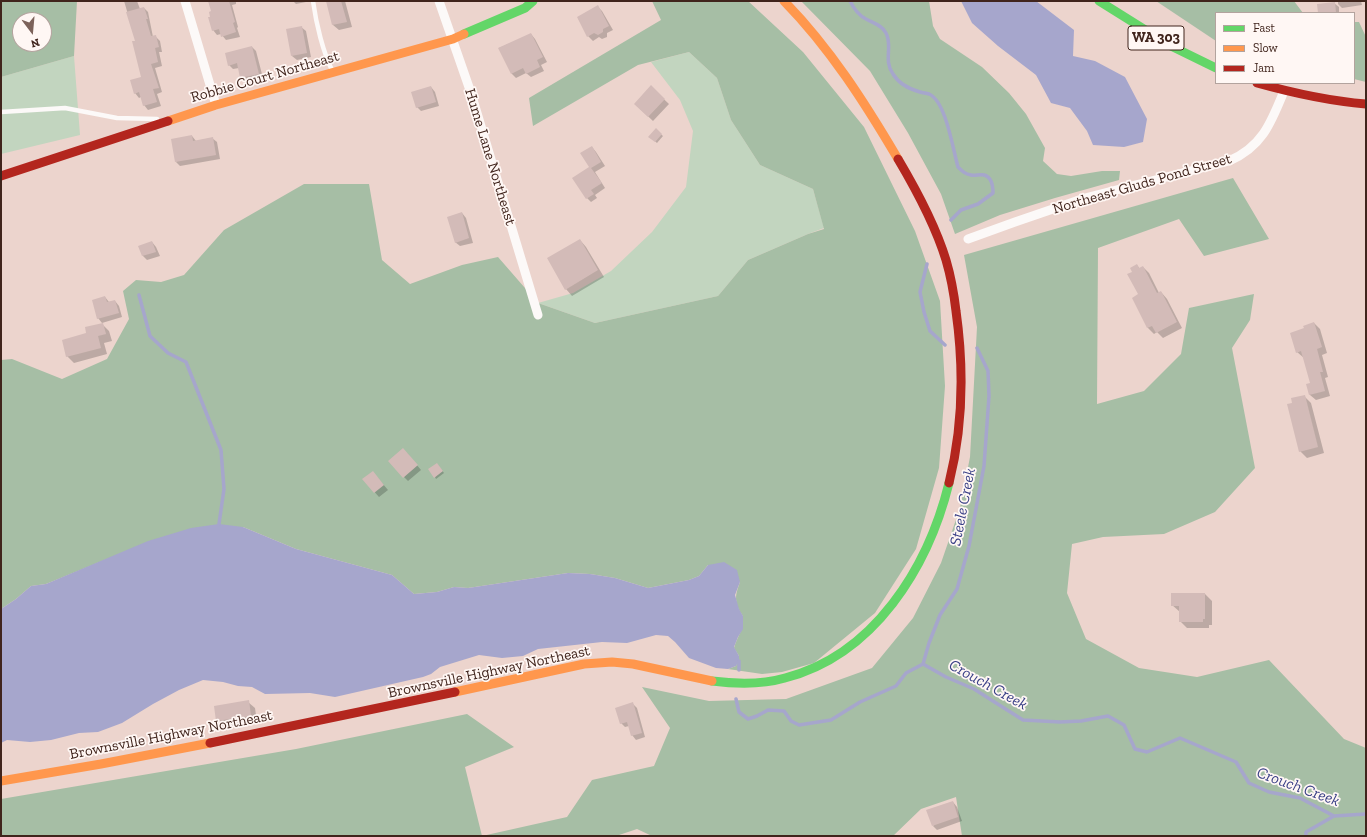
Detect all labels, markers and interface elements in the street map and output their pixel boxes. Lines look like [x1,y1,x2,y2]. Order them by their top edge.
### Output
north arrow [12,12,52,52]
legend [1215,12,1355,84]
text: Fast [1253,21,1275,35]
road number: WA 303 [1128,26,1184,50]
text: N [29,36,41,50]
text: Slow [1253,41,1278,55]
street label: Robbie Court Northeast [189,47,341,107]
text: Jam [1253,61,1274,75]
street label: Hume Lane Northeast [461,86,519,228]
street label: Northeast Gluds Pond Street [1050,150,1234,218]
water label: Steele Creek [946,466,980,548]
street label: Brownsville Highway Northeast [386,642,592,702]
water label: Crouch Creek [945,656,1031,714]
street label: Brownsville Highway Northeast [68,706,274,764]
water label: Crouch Creek [1254,763,1342,811]

